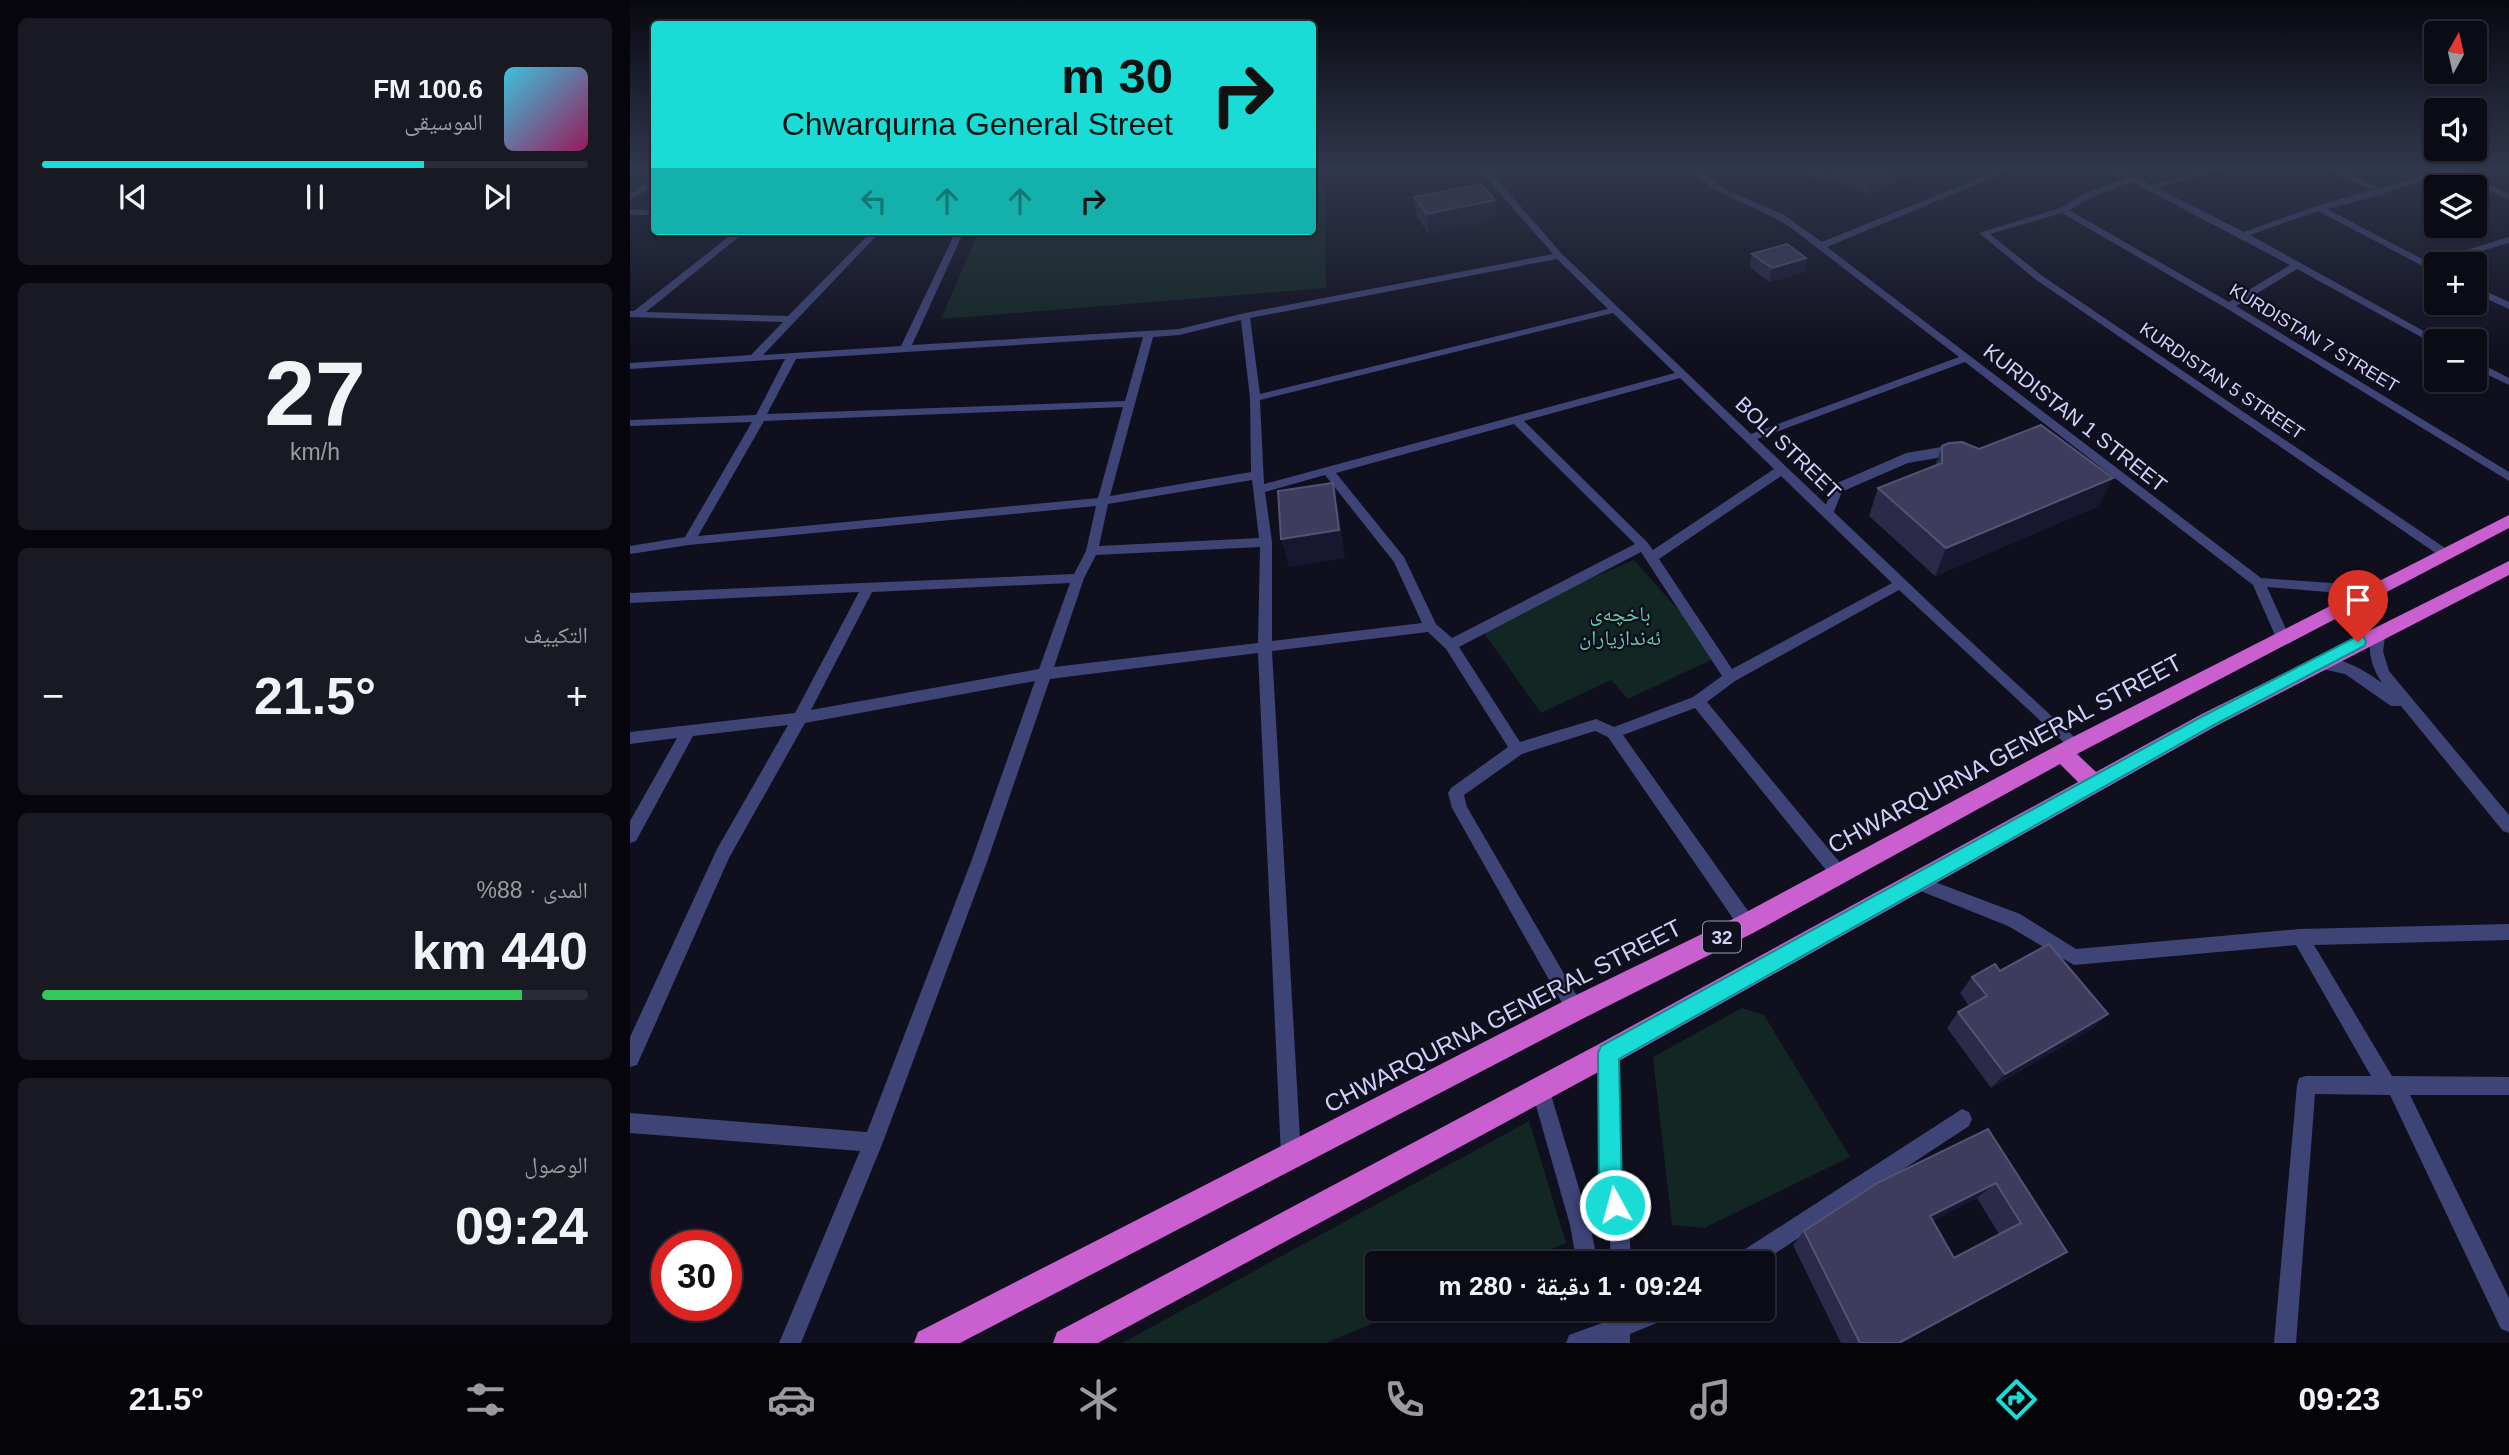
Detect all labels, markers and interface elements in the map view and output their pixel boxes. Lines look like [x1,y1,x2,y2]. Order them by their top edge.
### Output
north arrow [2424,21,2487,84]
map controls [2424,21,2487,392]
text: 30 m [1061,49,1173,103]
icon: right [1197,49,1288,140]
text: 100.6 FM [373,74,483,104]
button: sound [2424,98,2487,161]
text: Chwarqurna General Street [782,106,1173,142]
text: الموسيقى [404,109,483,135]
button: layers [2424,175,2487,238]
icon: previous [114,178,152,216]
icon: pause [296,178,334,216]
icon: next [478,178,516,216]
icon: left [855,182,893,220]
icon: ahead [928,182,966,220]
icon: ahead [1001,182,1039,220]
icon: right [1074,182,1112,220]
button: + [2424,252,2487,315]
street label: KURDISTAN 7 STREET [2226,280,2402,396]
street label: KURDISTAN 5 STREET [2136,319,2308,443]
button: − [2424,329,2487,392]
street label: KURDISTAN 1 STREET [1979,339,2172,496]
text: 27 [264,343,366,444]
street label: BOLI STREET [1731,392,1846,503]
text: km/h [290,439,340,465]
pin [2328,570,2388,642]
icon: arrive [2339,581,2377,619]
park label: باخچەی ئەندازیاران [1579,602,1661,650]
text: التكييف [523,622,588,648]
street label: CHWARQURNA GENERAL STREET [1823,648,2187,859]
text: 21.5° [254,667,376,725]
text: − [42,675,64,717]
text: + [566,675,588,717]
text: المدى · 88% [477,877,588,903]
street label: CHWARQURNA GENERAL STREET [1320,913,1686,1118]
text: 440 km [412,922,588,980]
road number: 32 [1703,922,1741,953]
text: الوصول [524,1152,588,1178]
position arrow [1578,1168,1652,1242]
text: 09:24 [455,1197,588,1255]
speed limit sign: 30 [651,1230,742,1321]
text: 09:24 · 1 دقيقة · 280 m [1439,1271,1701,1301]
icon: filters [461,1375,510,1424]
icon: car [767,1375,816,1424]
icon: climate [1074,1375,1123,1424]
icon: phone [1380,1375,1429,1424]
icon: music [1686,1375,1735,1424]
icon: directions [1992,1375,2041,1424]
text: 21.5° [129,1381,204,1417]
text: 09:23 [2299,1381,2380,1417]

